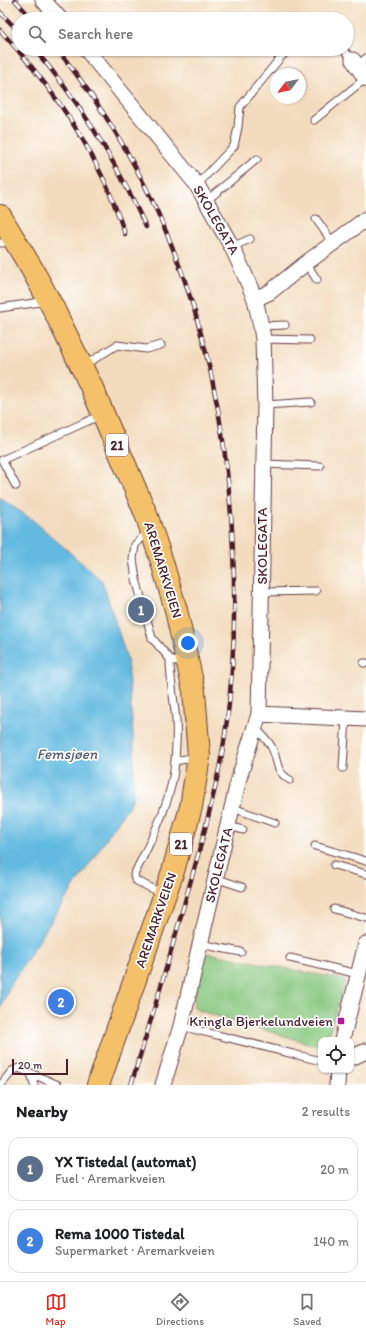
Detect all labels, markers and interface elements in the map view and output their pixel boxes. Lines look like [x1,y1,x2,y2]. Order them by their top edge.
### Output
search box [12,12,354,56]
icon: search [26,23,48,45]
text: Search here [58,25,133,43]
north arrow [270,68,306,104]
street label: SKOLEGATA [189,182,243,258]
road number: 21 [106,434,128,456]
street label: SKOLEGATA [254,507,271,585]
street label: AREMARKVEIEN [140,520,186,620]
pin: 1 [128,595,154,625]
your location [178,633,198,653]
water label: Femsjøen [37,745,98,763]
street label: SKOLEGATA [201,825,237,904]
road number: 21 [170,833,192,855]
street label: AREMARKVEIEN [132,870,180,970]
pin: 2 [48,987,74,1017]
place label: Kringla Bjerkelundveien [189,1013,333,1030]
marker: Kringla Bjerkelundveien [336,1016,346,1026]
map controls [318,1037,354,1073]
button: locate [318,1037,354,1073]
scale bar [12,1057,68,1076]
text: 20 m [18,1059,42,1072]
text: Nearby [16,1101,68,1121]
text: 2 results [302,1104,350,1119]
text: YX Tistedal (automat) [55,1153,196,1171]
text: 1 [27,1162,33,1177]
text: 20 m [320,1162,349,1177]
text: Fuel · Aremarkveien [55,1171,165,1186]
text: Rema 1000 Tistedal [55,1225,184,1243]
text: 2 [27,1234,33,1249]
text: 140 m [313,1234,349,1249]
text: Supermarket · Aremarkveien [55,1243,215,1258]
tab: Map [45,1291,67,1328]
tab: Directions [156,1291,204,1328]
tab: Saved [293,1291,321,1328]

